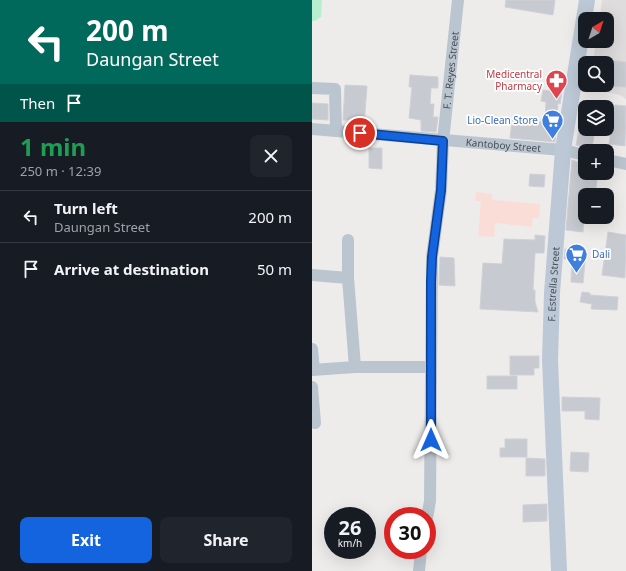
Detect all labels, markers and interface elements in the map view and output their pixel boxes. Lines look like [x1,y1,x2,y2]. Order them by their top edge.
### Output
text: 200 m [86,11,169,49]
north arrow [578,12,614,48]
map controls [578,12,614,224]
icon: left [20,16,72,68]
street label: F. T. Reyes Street [439,30,462,110]
text: Daungan Street [86,47,219,71]
button: search [578,56,614,92]
place label: Medicentral Pharmacy [486,67,543,93]
pharmacy icon: Medicentral Pharmacy [544,67,570,100]
icon: arrive [63,92,85,114]
text: Then [20,93,55,113]
button: layers [578,100,614,136]
supermarket icon: Lio-Clean Store [540,107,566,140]
place label: Lio-Clean Store [467,113,538,127]
pin [343,116,377,150]
icon: arrive [349,122,371,144]
text: 1 min [20,130,86,163]
button: close [250,135,292,177]
street label: Kantoboy Street [465,135,542,155]
button: + [578,144,614,180]
text: 250 m · 12:39 [20,162,101,180]
button: − [578,188,614,224]
text: Turn left [54,198,118,218]
icon: left [20,206,42,228]
text: 200 m [248,207,292,227]
text: Daungan Street [54,218,150,236]
supermarket icon: Dali [564,241,590,274]
street label: F. Estrella Street [544,246,563,322]
place label: Dali [592,247,610,261]
icon: arrive [20,258,42,280]
text: Arrive at destination [54,259,209,279]
text: 50 m [257,259,292,279]
position arrow [410,419,452,461]
speed limit sign: 30 [384,507,436,559]
text: 26 [339,514,361,541]
button: Exit [20,517,152,563]
button: Share [160,517,292,563]
text: km/h [338,536,362,550]

